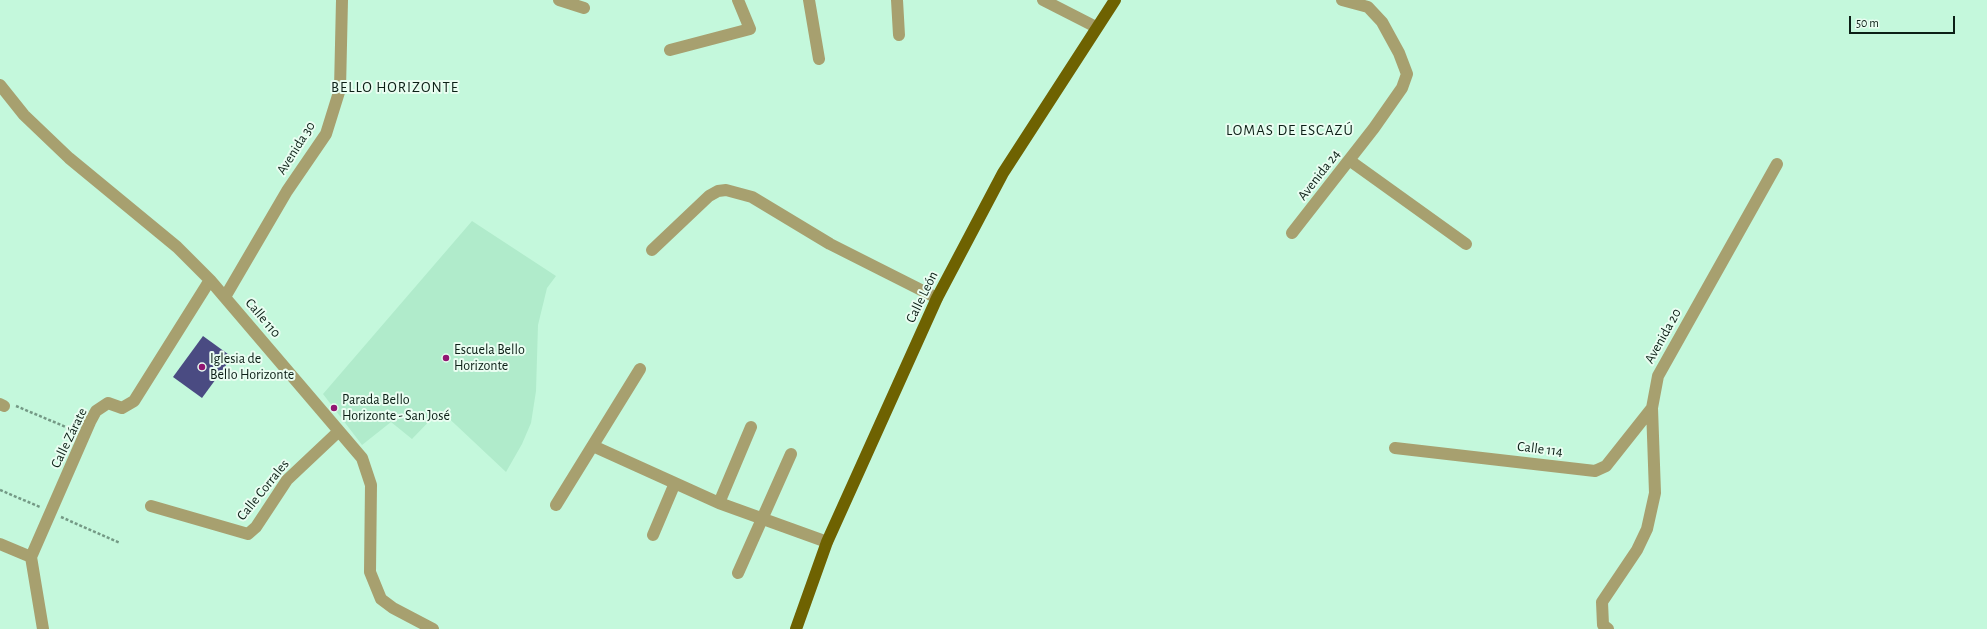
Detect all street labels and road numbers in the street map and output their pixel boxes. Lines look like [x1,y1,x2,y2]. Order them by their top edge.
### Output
street label: Avenida 30 [273,118,319,178]
street label: Avenida 24 [1294,146,1344,204]
street label: Calle León [902,268,942,326]
street label: Calle 110 [242,295,284,341]
street label: Avenida 20 [1641,306,1685,366]
street label: Calle Zárate [47,405,91,471]
street label: Calle 114 [1516,438,1564,460]
street label: Calle Corrales [233,456,293,524]

